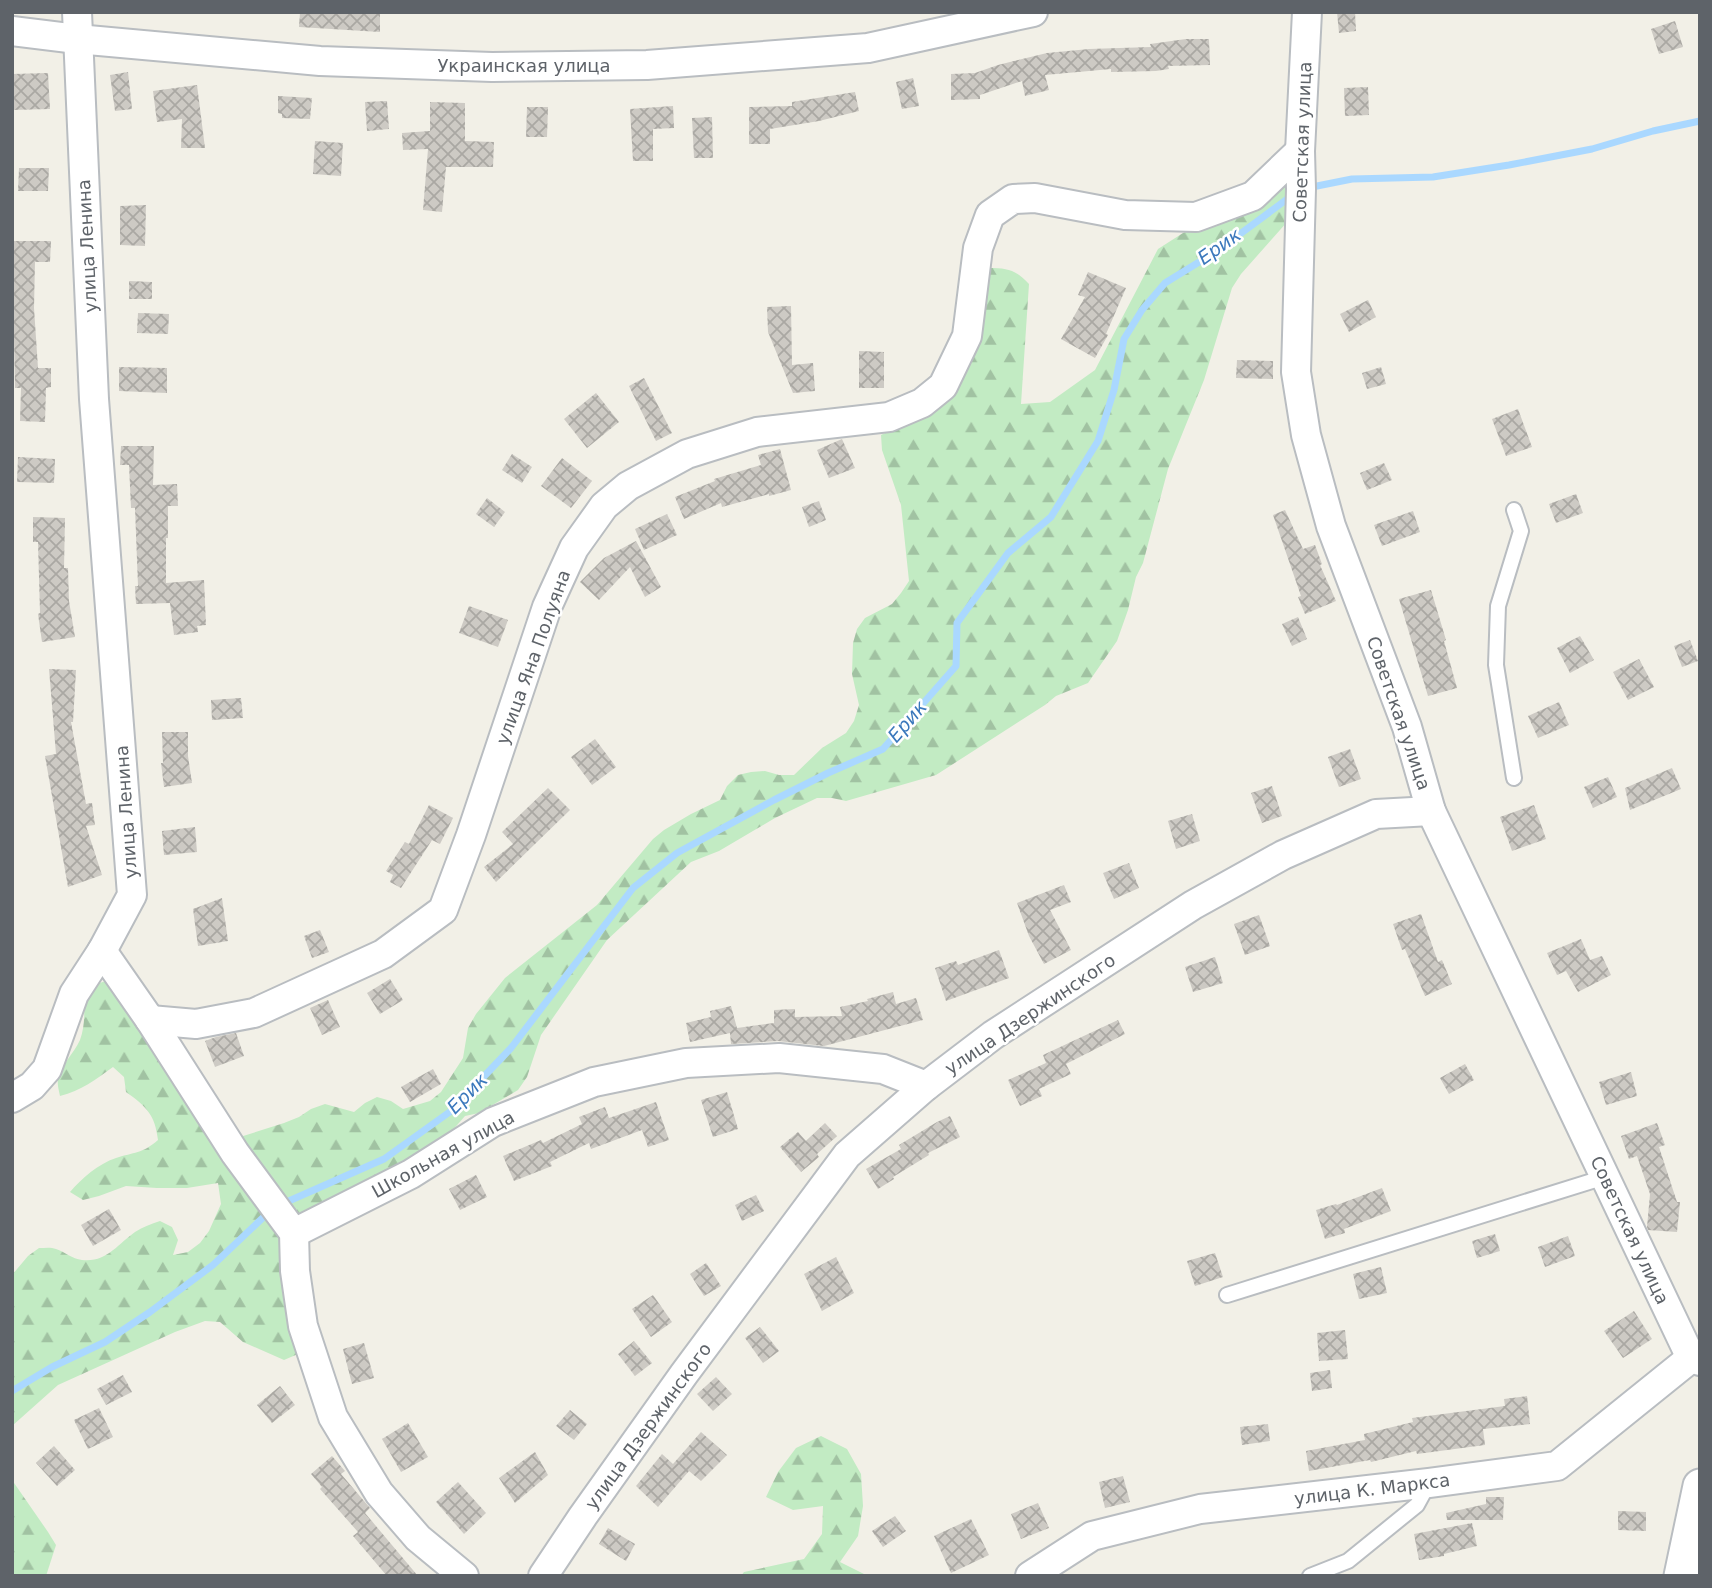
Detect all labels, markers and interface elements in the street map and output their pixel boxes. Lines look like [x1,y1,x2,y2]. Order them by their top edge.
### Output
street label: Украинская улица [437,55,611,76]
street label: Советская улица [1289,61,1315,223]
street label: улица Ленина [73,179,101,313]
water label: Ерик [1193,223,1245,269]
street label: улица Яна Полуяна [492,567,574,747]
street label: Советская улица [1363,633,1435,793]
water label: Ерик [883,695,931,746]
street label: улица Ленина [111,745,141,879]
street label: улица Дзержинского [941,949,1119,1079]
water label: Ерик [442,1068,492,1118]
street label: Школьная улица [368,1106,518,1202]
street label: Советская улица [1586,1152,1674,1308]
street label: улица Дзержинского [580,1339,716,1513]
street label: улица К. Маркса [1293,1469,1451,1509]

